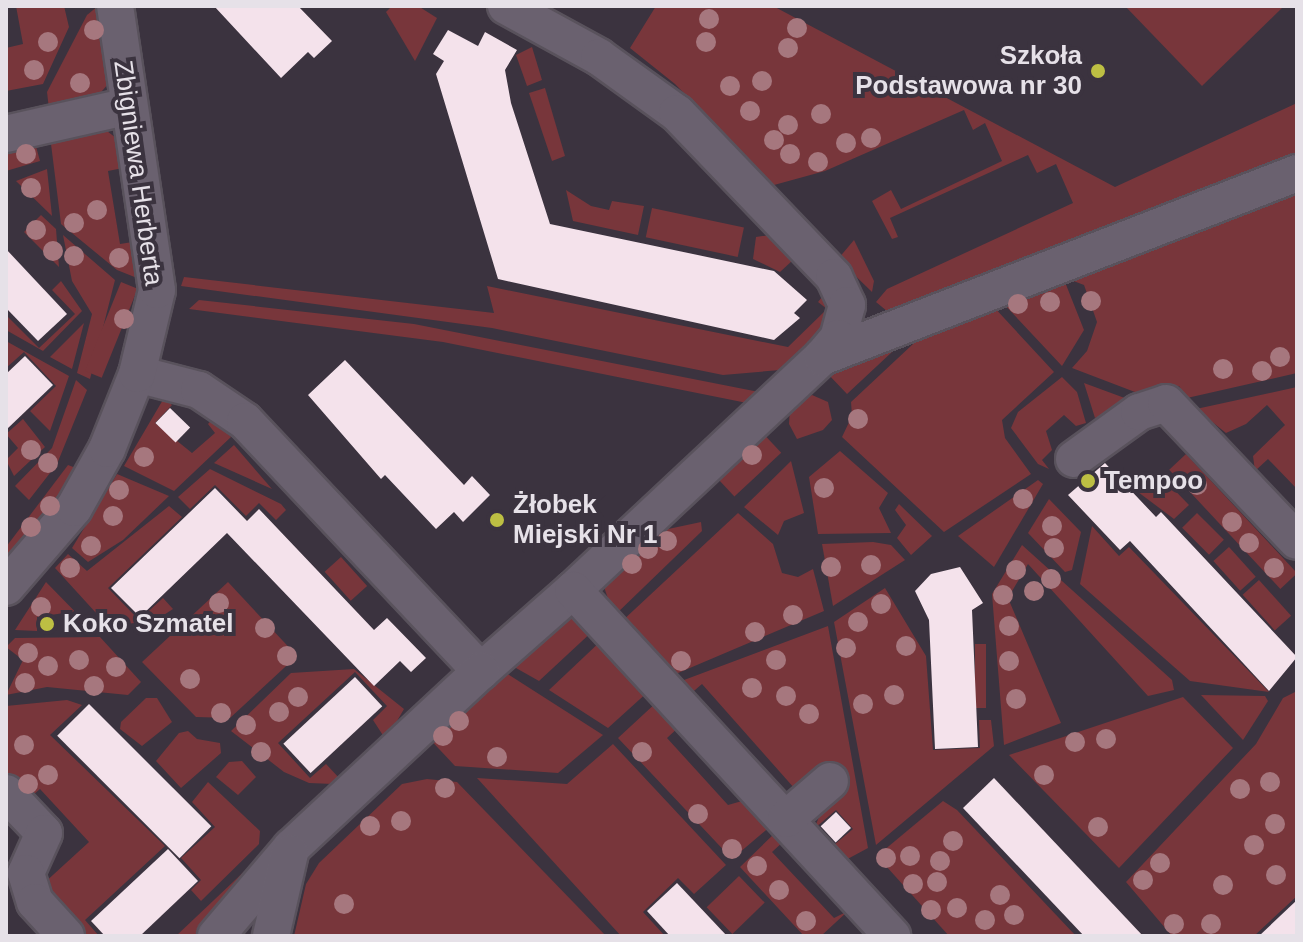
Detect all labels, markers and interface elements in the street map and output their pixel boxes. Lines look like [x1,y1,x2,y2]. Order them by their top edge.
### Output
place label: Szkoła Podstawowa nr 30 [855,40,1082,102]
street label: Zbigniewa Herberta [107,58,169,288]
marker: Szkoła Podstawowa nr 30 [1089,62,1107,80]
place label: Tempoo [1104,465,1203,497]
marker: Tempoo [1079,472,1097,490]
place label: Żłobek Miejski Nr 1 [513,489,658,550]
marker: Żłobek Miejski Nr 1 [488,511,506,529]
place label: Koko Szmatel [63,608,233,640]
marker: Koko Szmatel [38,615,56,633]

